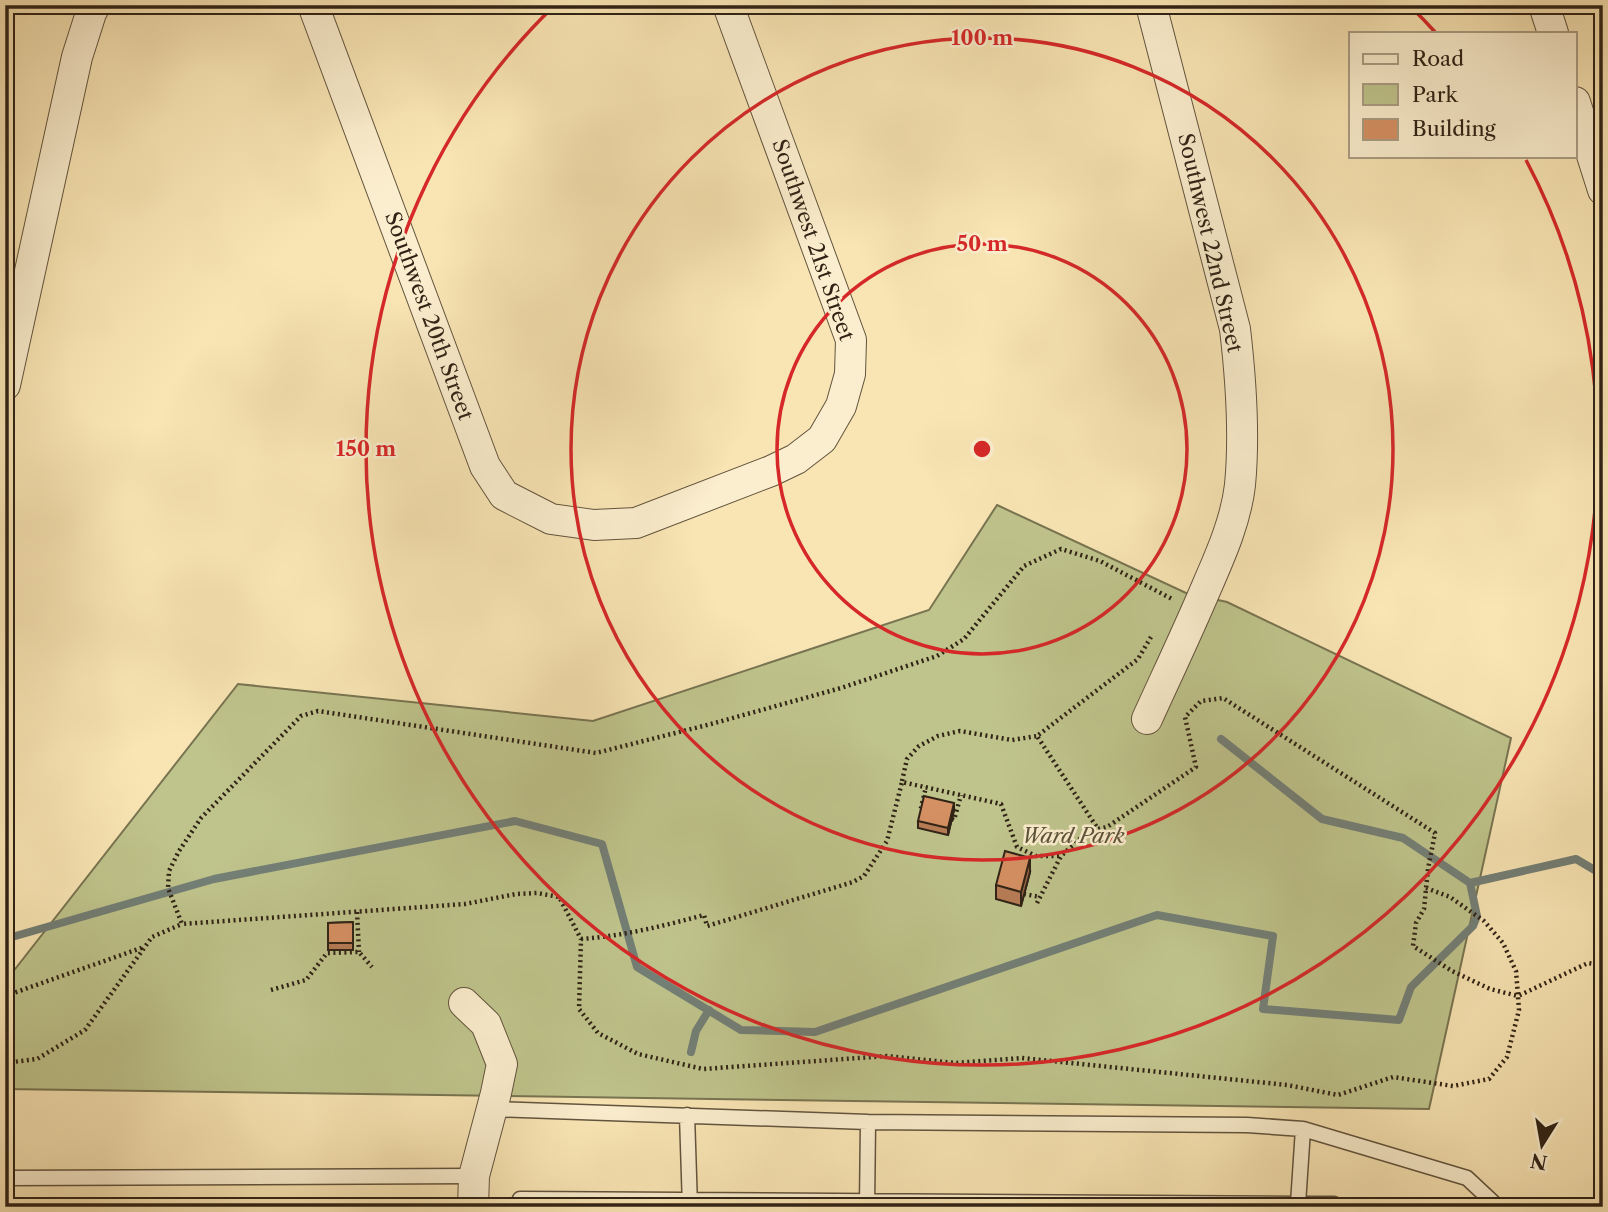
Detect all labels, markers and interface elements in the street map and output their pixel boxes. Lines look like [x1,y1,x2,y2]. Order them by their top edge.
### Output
text: 100 m [951,25,1013,50]
legend [1349,32,1576,158]
text: Road [1412,46,1464,71]
text: Park [1412,82,1458,107]
text: Building [1412,116,1497,141]
street label: Southwest 22nd Street [1173,131,1248,355]
street label: Southwest 21st Street [767,136,860,344]
street label: Southwest 20th Street [380,208,479,424]
text: 50 m [956,231,1008,256]
text: 150 m [336,436,396,461]
centre of rings [970,437,994,461]
park label: Ward Park [1021,823,1125,848]
north arrow [1506,1110,1576,1180]
text: N [1529,1148,1549,1174]

